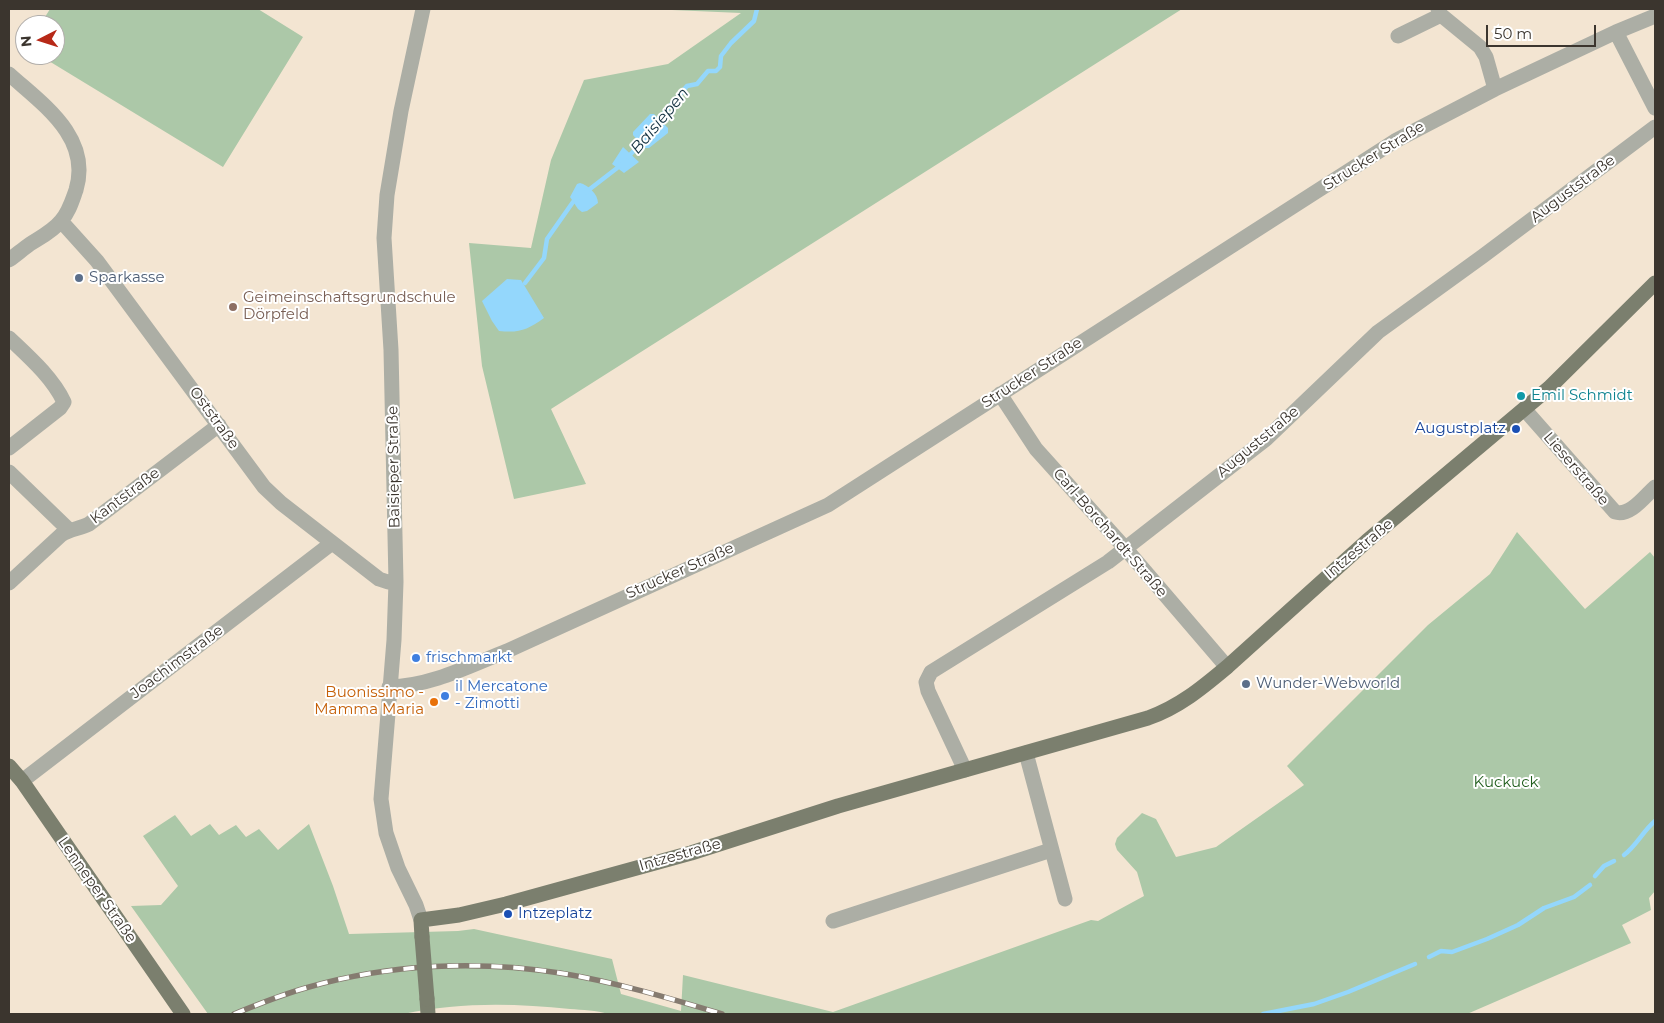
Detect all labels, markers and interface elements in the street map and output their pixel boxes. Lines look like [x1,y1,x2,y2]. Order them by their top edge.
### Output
north arrow [15,15,65,65]
scale bar [1489,15,1599,47]
text: 50 m [1494,24,1532,43]
text: N [17,35,36,48]
water label: Baisiepen [627,84,693,158]
street label: Strucker Straße [1320,118,1428,194]
street label: Auguststraße [1527,151,1619,227]
place label: Sparkasse [89,269,164,287]
marker: Sparkasse [73,272,85,284]
place label: Geimeinschaftsgrundschule Dörpfeld [243,289,456,324]
marker: Geimeinschaftsgrundschule Dörpfeld [227,301,239,313]
street label: Strucker Straße [978,334,1086,412]
street label: Oststraße [185,383,243,453]
place label: Emil Schmidt [1531,387,1633,405]
marker: Emil Schmidt [1515,390,1527,402]
street label: Auguststraße [1213,403,1303,481]
street label: Baisieper Straße [384,406,404,528]
place label: Augustplatz [1415,420,1506,438]
marker: Augustplatz [1510,423,1522,435]
street label: Lieserstraße [1539,429,1613,509]
street label: Kantstraße [87,464,163,528]
street label: Carl-Borchardt-Straße [1049,465,1171,601]
street label: Intzestraße [1321,515,1397,583]
street label: Strucker Straße [623,539,737,603]
street label: Joachimstraße [127,621,227,703]
place label: frischmarkt [426,649,513,667]
marker: frischmarkt [410,652,422,664]
place label: Wunder-Webworld [1256,675,1400,693]
place label: il Mercatone - Zimotti [455,678,548,713]
marker: Wunder-Webworld [1240,678,1252,690]
place label: Buonissimo - Mamma Maria [314,684,424,719]
marker: il Mercatone - Zimotti [439,690,451,702]
marker: Buonissimo - Mamma Maria [428,696,440,708]
park label: Kuckuck [1474,774,1538,792]
street label: Lenneper Straße [54,834,140,946]
street label: Intzestraße [637,835,723,875]
place label: Intzeplatz [518,905,592,923]
marker: Intzeplatz [502,908,514,920]

